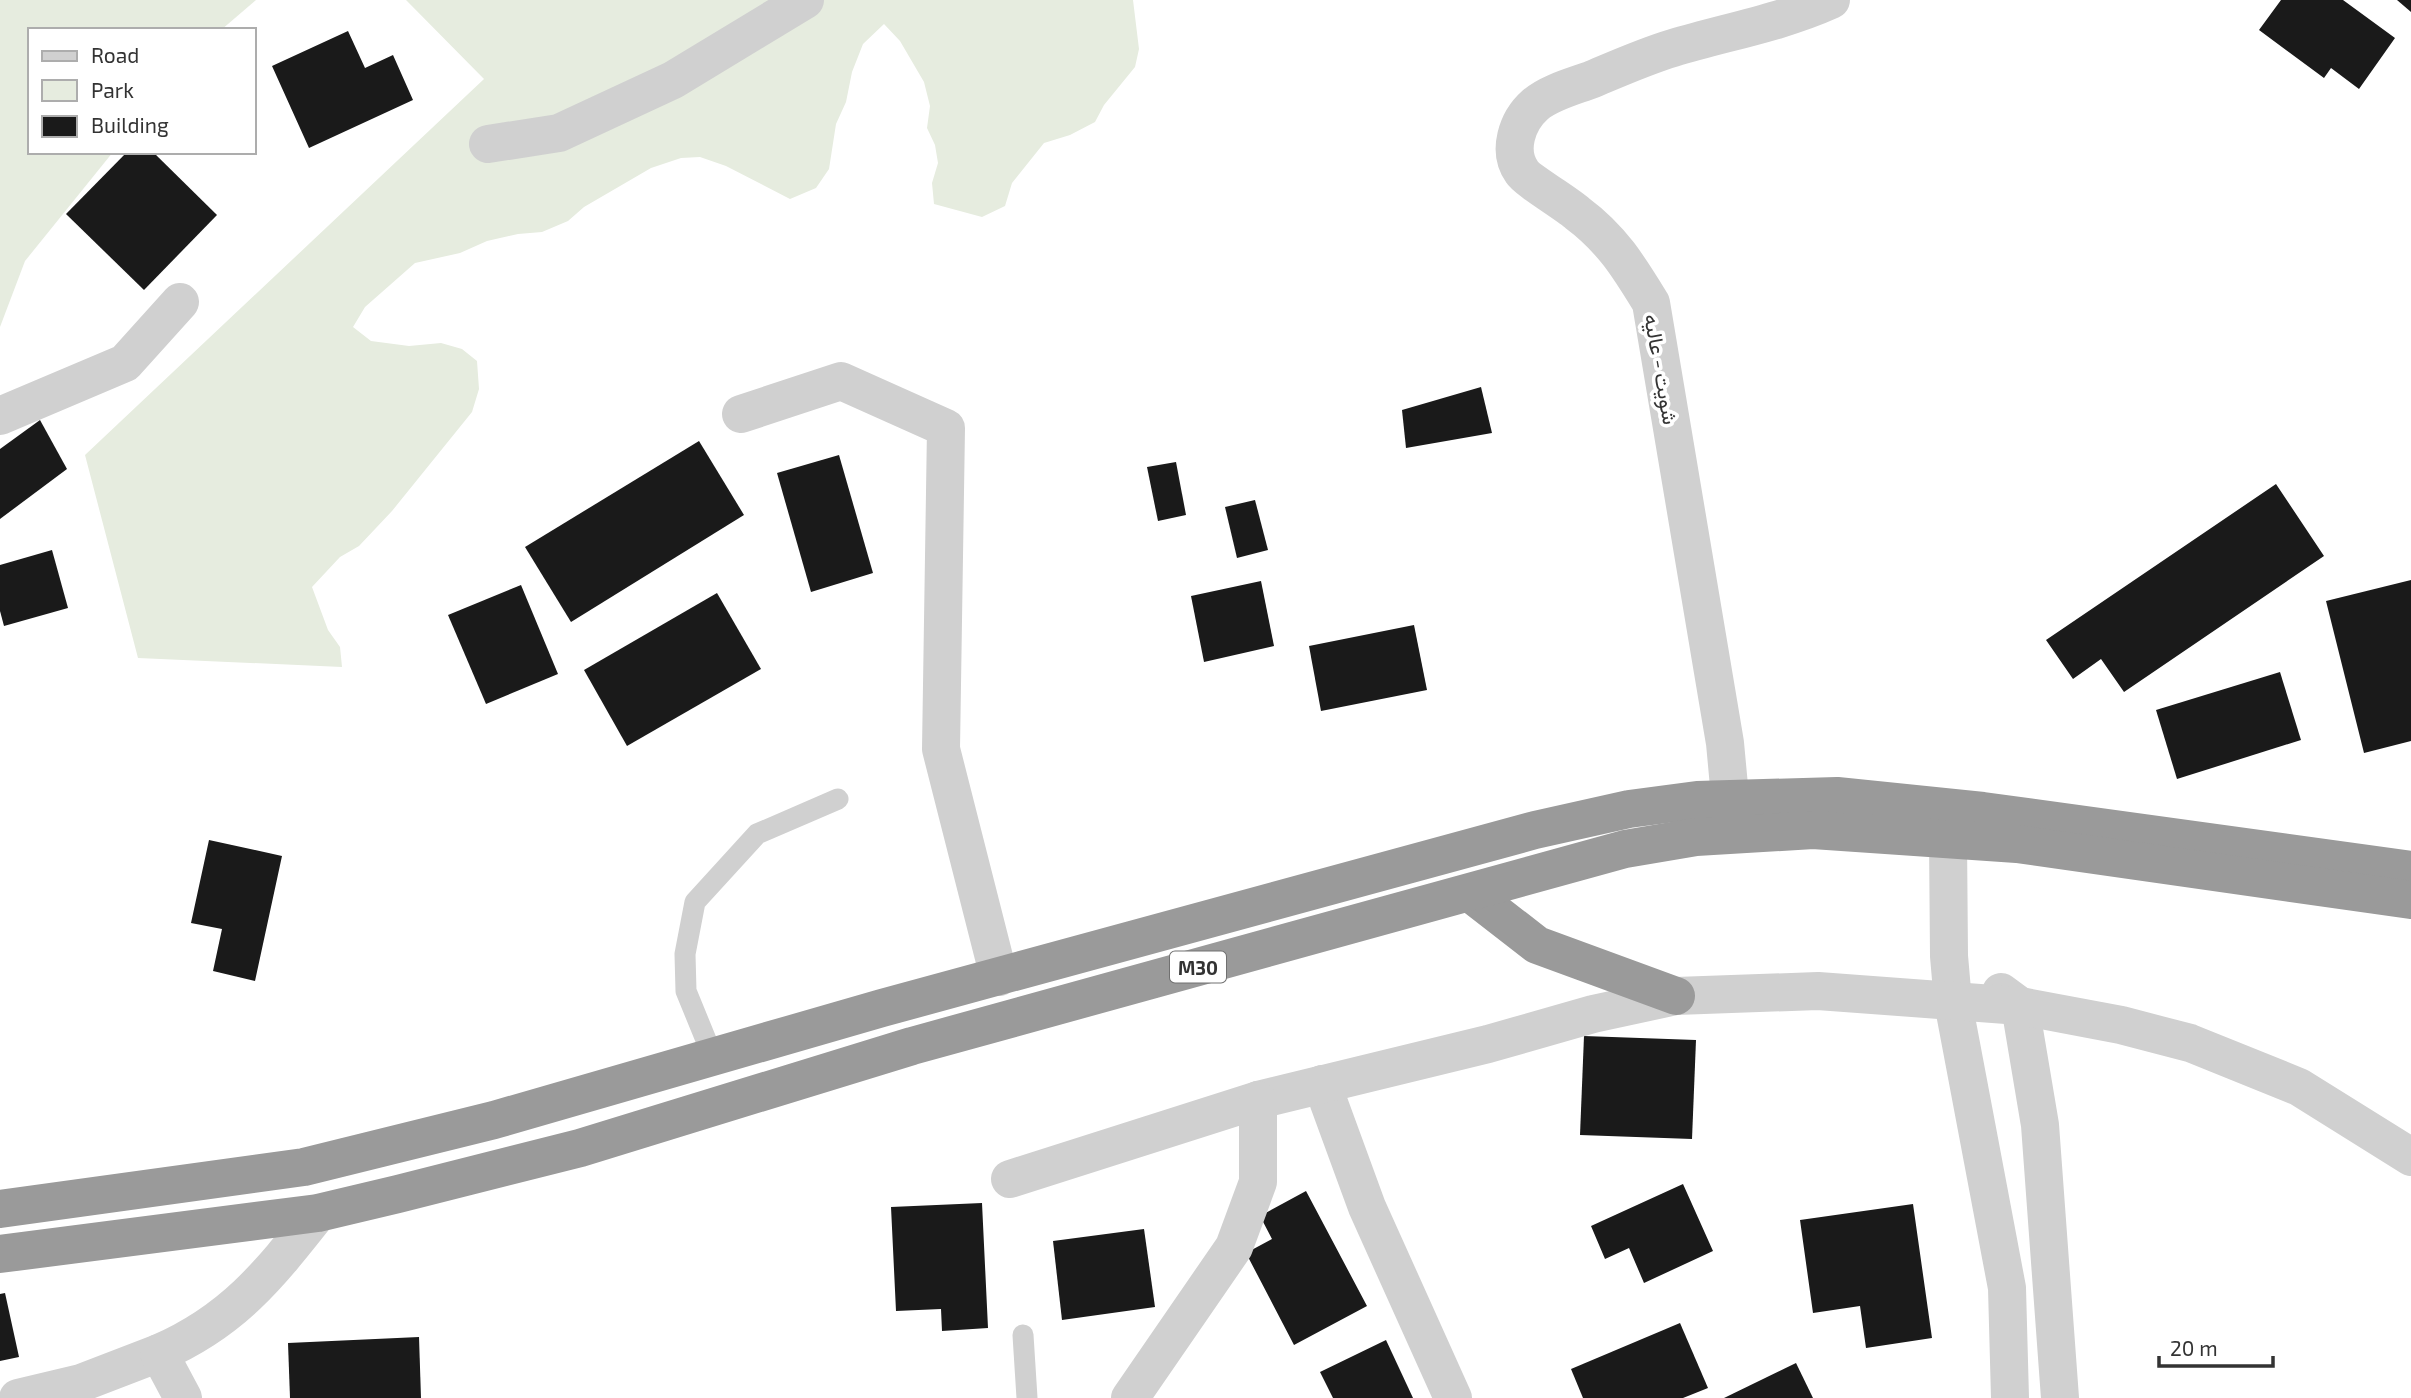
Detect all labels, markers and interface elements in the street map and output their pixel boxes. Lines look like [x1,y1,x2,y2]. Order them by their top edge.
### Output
legend [28,28,256,154]
text: Road [91,42,139,67]
text: Park [91,77,134,102]
text: Building [91,112,169,137]
street label: شويت - عاليه [1638,312,1684,427]
road number: M30 [1170,951,1226,982]
scale bar [2159,1324,2273,1368]
text: 20 m [2170,1335,2218,1360]

